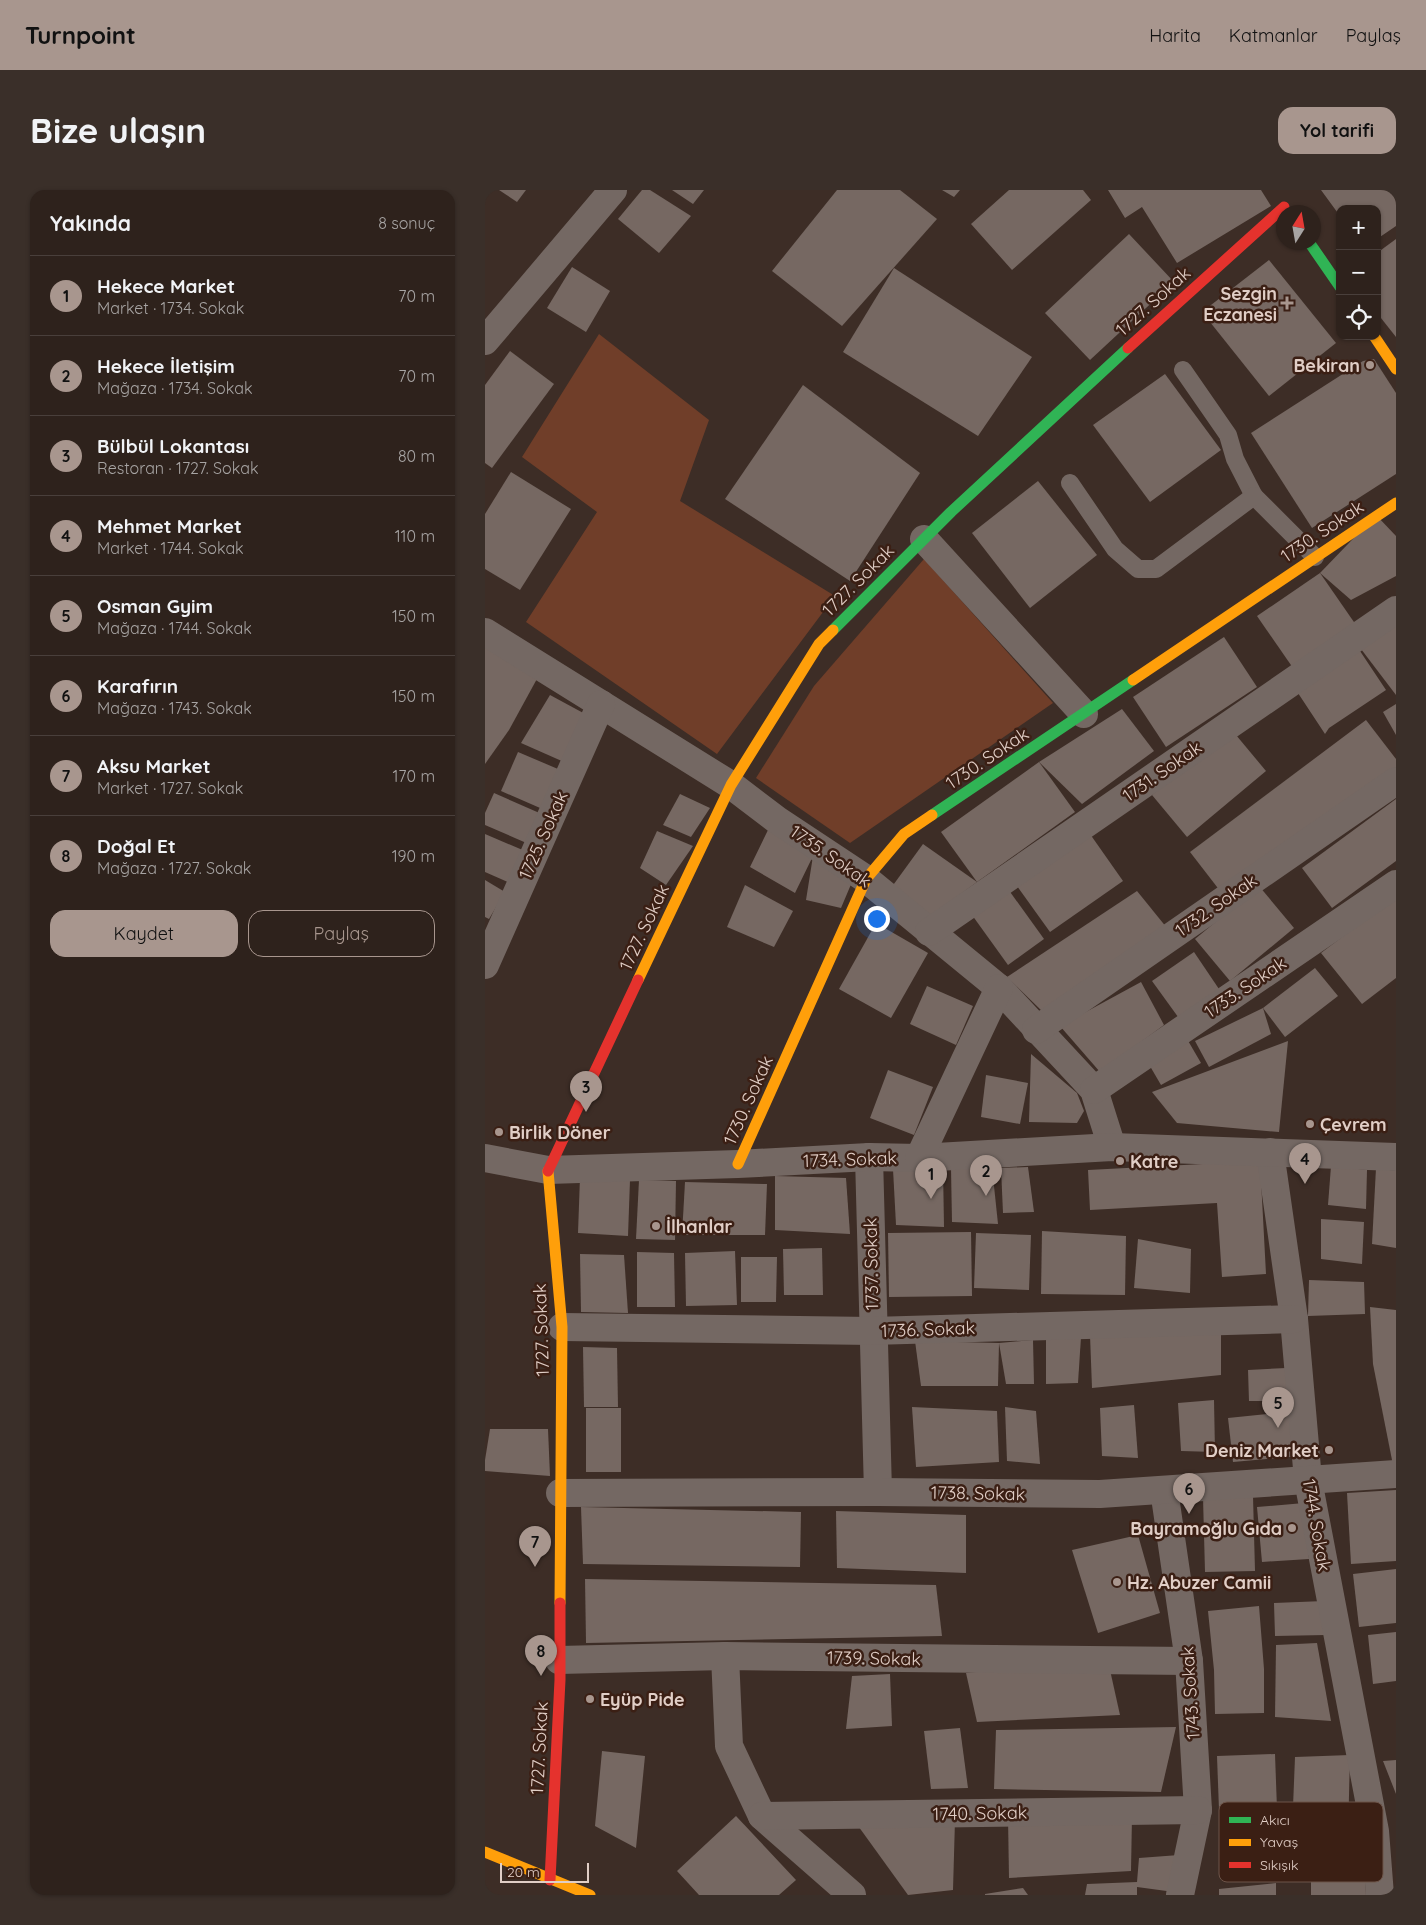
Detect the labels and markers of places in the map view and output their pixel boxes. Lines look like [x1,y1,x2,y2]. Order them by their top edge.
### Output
place label: Sezgin Eczanesi [1203,282,1277,326]
marker: Sezgin Eczanesi [1281,297,1293,309]
place label: Bekiran [1293,354,1360,377]
marker: Bekiran [1364,359,1376,371]
pin: 3 [570,1071,602,1112]
place label: Çevrem [1320,1113,1387,1136]
marker: Çevrem [1304,1118,1316,1130]
place label: Birlik Döner [509,1121,611,1144]
marker: Birlik Döner [493,1126,505,1138]
pin: 4 [1289,1143,1321,1184]
place label: Katre [1130,1150,1179,1173]
pin: 2 [970,1155,1002,1196]
marker: Katre [1114,1155,1126,1167]
pin: 1 [915,1158,947,1199]
place label: İlhanlar [666,1215,733,1238]
marker: İlhanlar [650,1220,662,1232]
pin: 5 [1262,1387,1294,1428]
place label: Deniz Market [1205,1439,1319,1462]
marker: Deniz Market [1323,1444,1335,1456]
pin: 6 [1173,1473,1205,1514]
place label: Bayramoğlu Gıda [1130,1517,1282,1540]
marker: Bayramoğlu Gıda [1286,1522,1298,1534]
pin: 7 [519,1526,551,1567]
place label: Hz. Abuzer Camii [1127,1571,1271,1594]
marker: Hz. Abuzer Camii [1111,1576,1123,1588]
pin: 8 [525,1635,557,1676]
place label: Eyüp Pide [600,1688,685,1711]
marker: Eyüp Pide [584,1693,596,1705]

